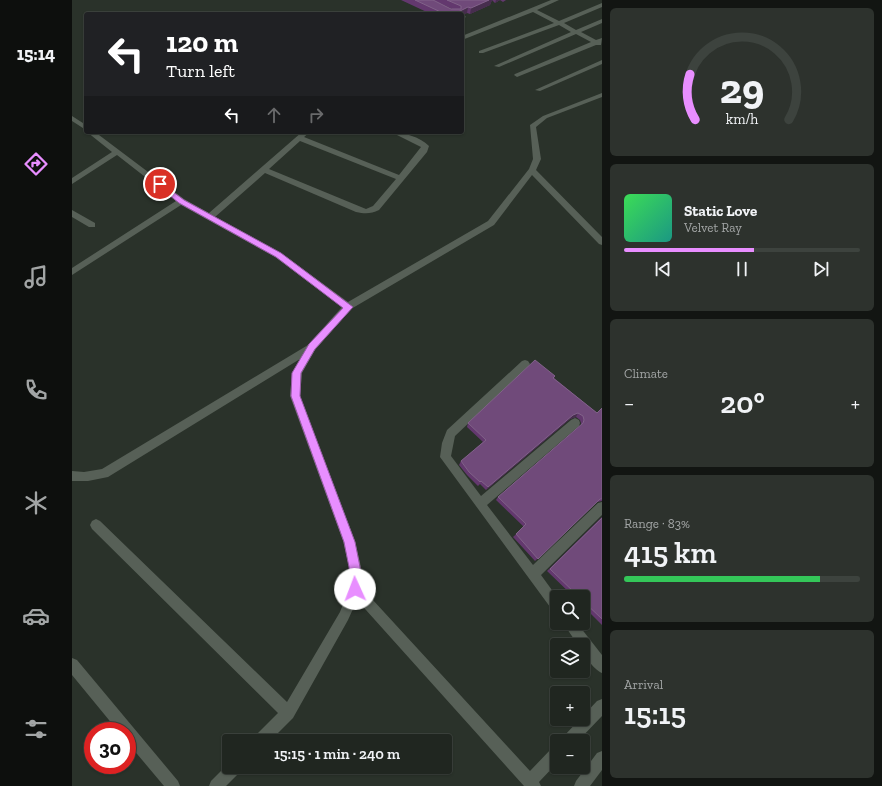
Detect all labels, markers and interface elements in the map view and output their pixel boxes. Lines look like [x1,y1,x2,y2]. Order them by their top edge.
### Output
text: 120 m [166,26,238,59]
icon: left [100,28,152,80]
text: 15:14 [17,43,55,65]
text: Turn left [166,60,235,82]
text: 29 [720,64,764,114]
icon: left [221,104,243,126]
icon: ahead [263,104,285,126]
icon: right [305,104,327,126]
text: km/h [726,110,758,127]
icon: directions [22,150,50,178]
pin [143,167,177,201]
icon: arrive [149,173,171,195]
text: Static Love [684,202,757,220]
text: Velvet Ray [684,220,742,235]
icon: previous [652,258,674,280]
icon: pause [731,258,753,280]
icon: next [810,258,832,280]
icon: music [22,263,50,291]
text: Climate [624,366,668,381]
icon: phone [22,376,50,404]
text: 20° [720,385,765,421]
text: − [624,390,634,417]
text: + [851,390,860,417]
icon: climate [22,489,50,517]
text: Range · 83% [624,516,690,531]
text: 415 km [624,535,717,571]
position arrow [334,568,376,610]
map controls [550,590,590,774]
button: search [550,590,590,630]
icon: car [22,602,50,630]
button: layers [550,638,590,678]
text: Arrival [624,677,663,692]
button: + [550,686,590,726]
text: 15:15 [624,696,686,732]
icon: filters [22,715,50,743]
speed limit sign: 30 [84,722,136,774]
button: − [550,734,590,774]
text: 15:15 · 1 min · 240 m [274,745,400,763]

